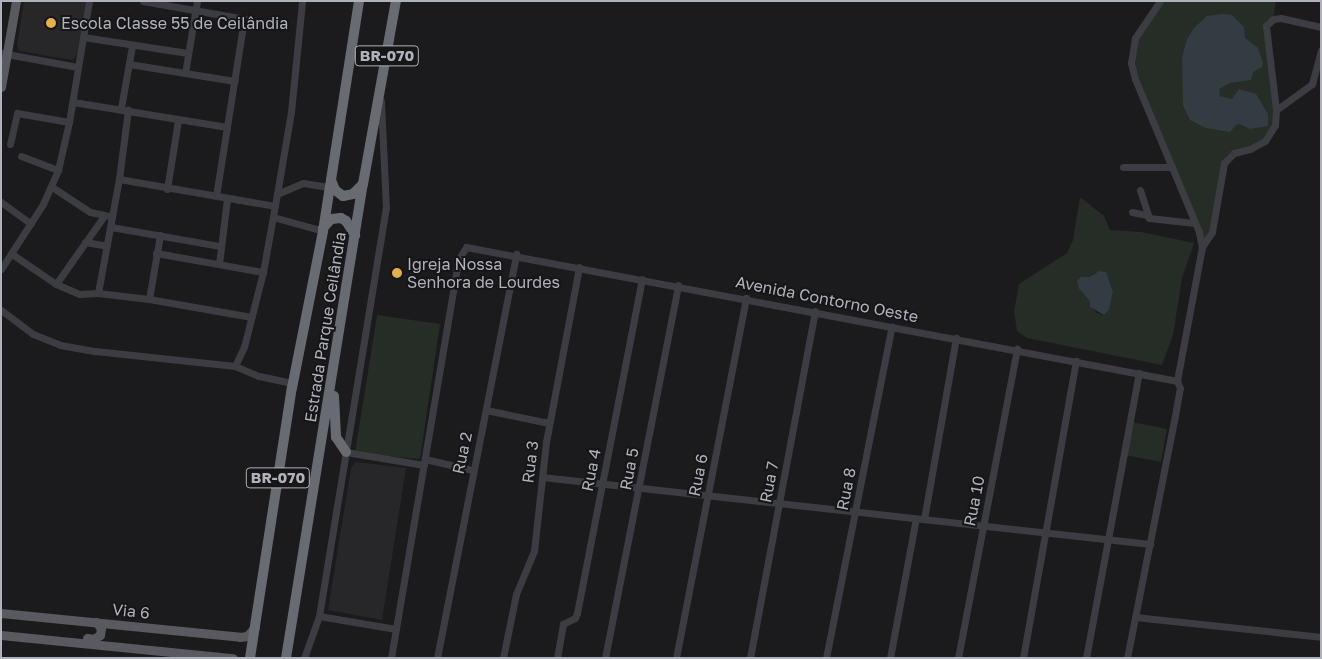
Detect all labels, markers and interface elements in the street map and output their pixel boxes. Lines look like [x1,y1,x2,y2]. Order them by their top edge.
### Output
place label: Escola Classe 55 de Ceilândia [61,13,288,33]
marker: Escola Classe 55 de Ceilândia [45,17,57,29]
road number: BR-070 [354,44,420,68]
street label: Estrada Parque Ceilândia [300,230,350,424]
place label: Igreja Nossa Senhora de Lourdes [407,254,560,292]
marker: Igreja Nossa Senhora de Lourdes [391,267,403,279]
street label: Avenida Contorno Oeste [734,272,920,326]
street label: Rua 2 [448,430,476,476]
street label: Rua 3 [518,440,542,484]
street label: Rua 5 [616,446,642,492]
street label: Rua 4 [577,447,605,493]
street label: Rua 6 [684,452,712,498]
street label: Rua 7 [756,460,782,504]
road number: BR-070 [246,466,310,490]
street label: Rua 8 [832,466,860,512]
street label: Rua 10 [960,474,988,528]
street label: Via 6 [111,599,151,623]

